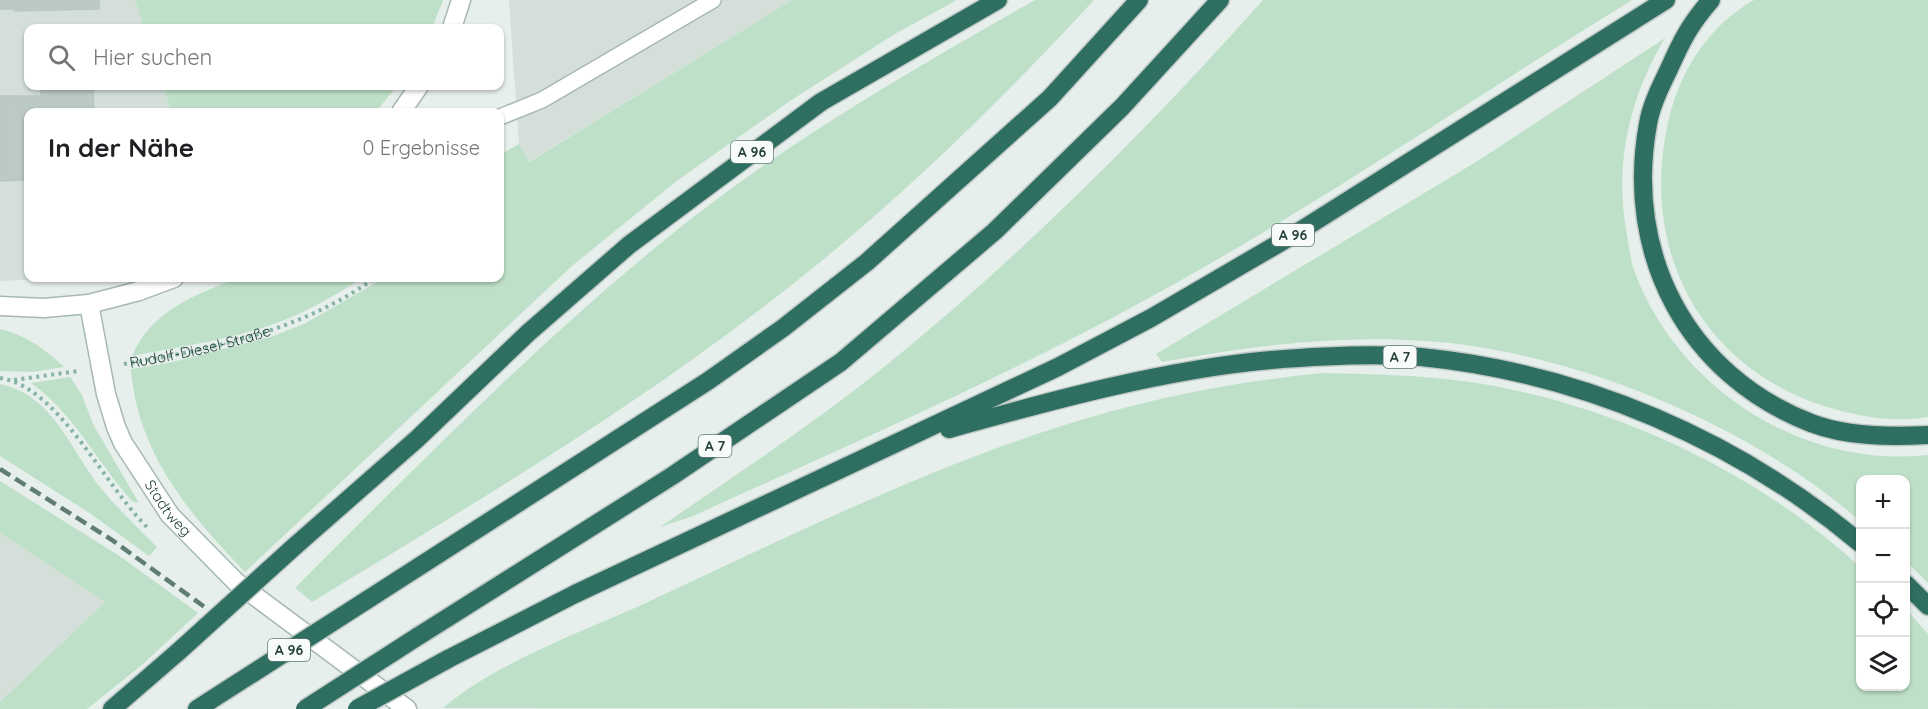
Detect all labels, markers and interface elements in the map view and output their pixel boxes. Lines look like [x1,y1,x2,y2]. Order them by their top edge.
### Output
search box [24,24,504,90]
icon: search [45,41,78,74]
text: Hier suchen [93,43,212,71]
text: In der Nähe [48,131,194,164]
text: 0 Ergebnisse [362,135,480,160]
road number: A 96 [731,141,773,163]
road number: A 96 [1272,224,1314,246]
street label: Rudolf-Diesel-Straße [128,321,273,372]
road number: A 7 [1384,346,1416,368]
road number: A 7 [698,435,732,457]
map controls [1856,475,1910,691]
button: + [1856,475,1910,529]
street label: Stadtweg [141,476,196,540]
button: − [1856,529,1910,583]
button: locate [1856,583,1910,637]
button: layers [1856,637,1910,691]
road number: A 96 [268,639,310,661]

